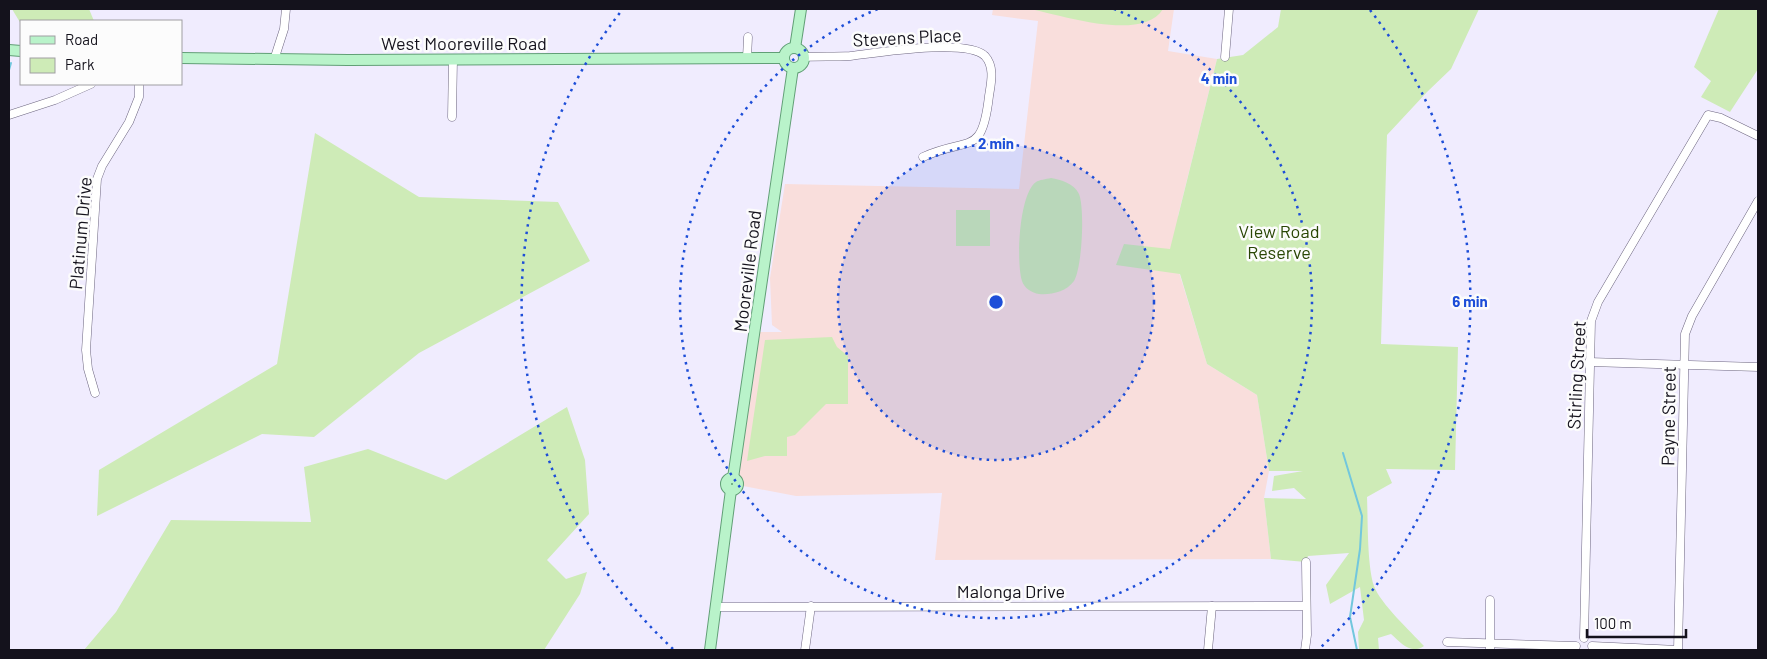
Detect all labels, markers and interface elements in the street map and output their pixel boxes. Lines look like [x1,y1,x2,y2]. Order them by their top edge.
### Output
legend [20,20,182,85]
street label: Stevens Place [852,23,962,51]
text: Road [65,30,98,48]
street label: West Mooreville Road [381,32,547,54]
text: Park [65,55,95,73]
text: 4 min [1201,69,1237,87]
text: 2 min [978,134,1014,152]
street label: Platinum Drive [64,176,96,290]
street label: Mooreville Road [729,209,765,333]
park label: View Road Reserve [1239,220,1319,263]
text: 6 min [1452,292,1488,310]
centre of rings [987,293,1005,311]
street label: Stirling Street [1562,320,1590,430]
street label: Payne Street [1656,366,1680,466]
street label: Malonga Drive [957,580,1065,602]
scale bar [1587,606,1686,638]
text: 100 m [1594,614,1632,632]

